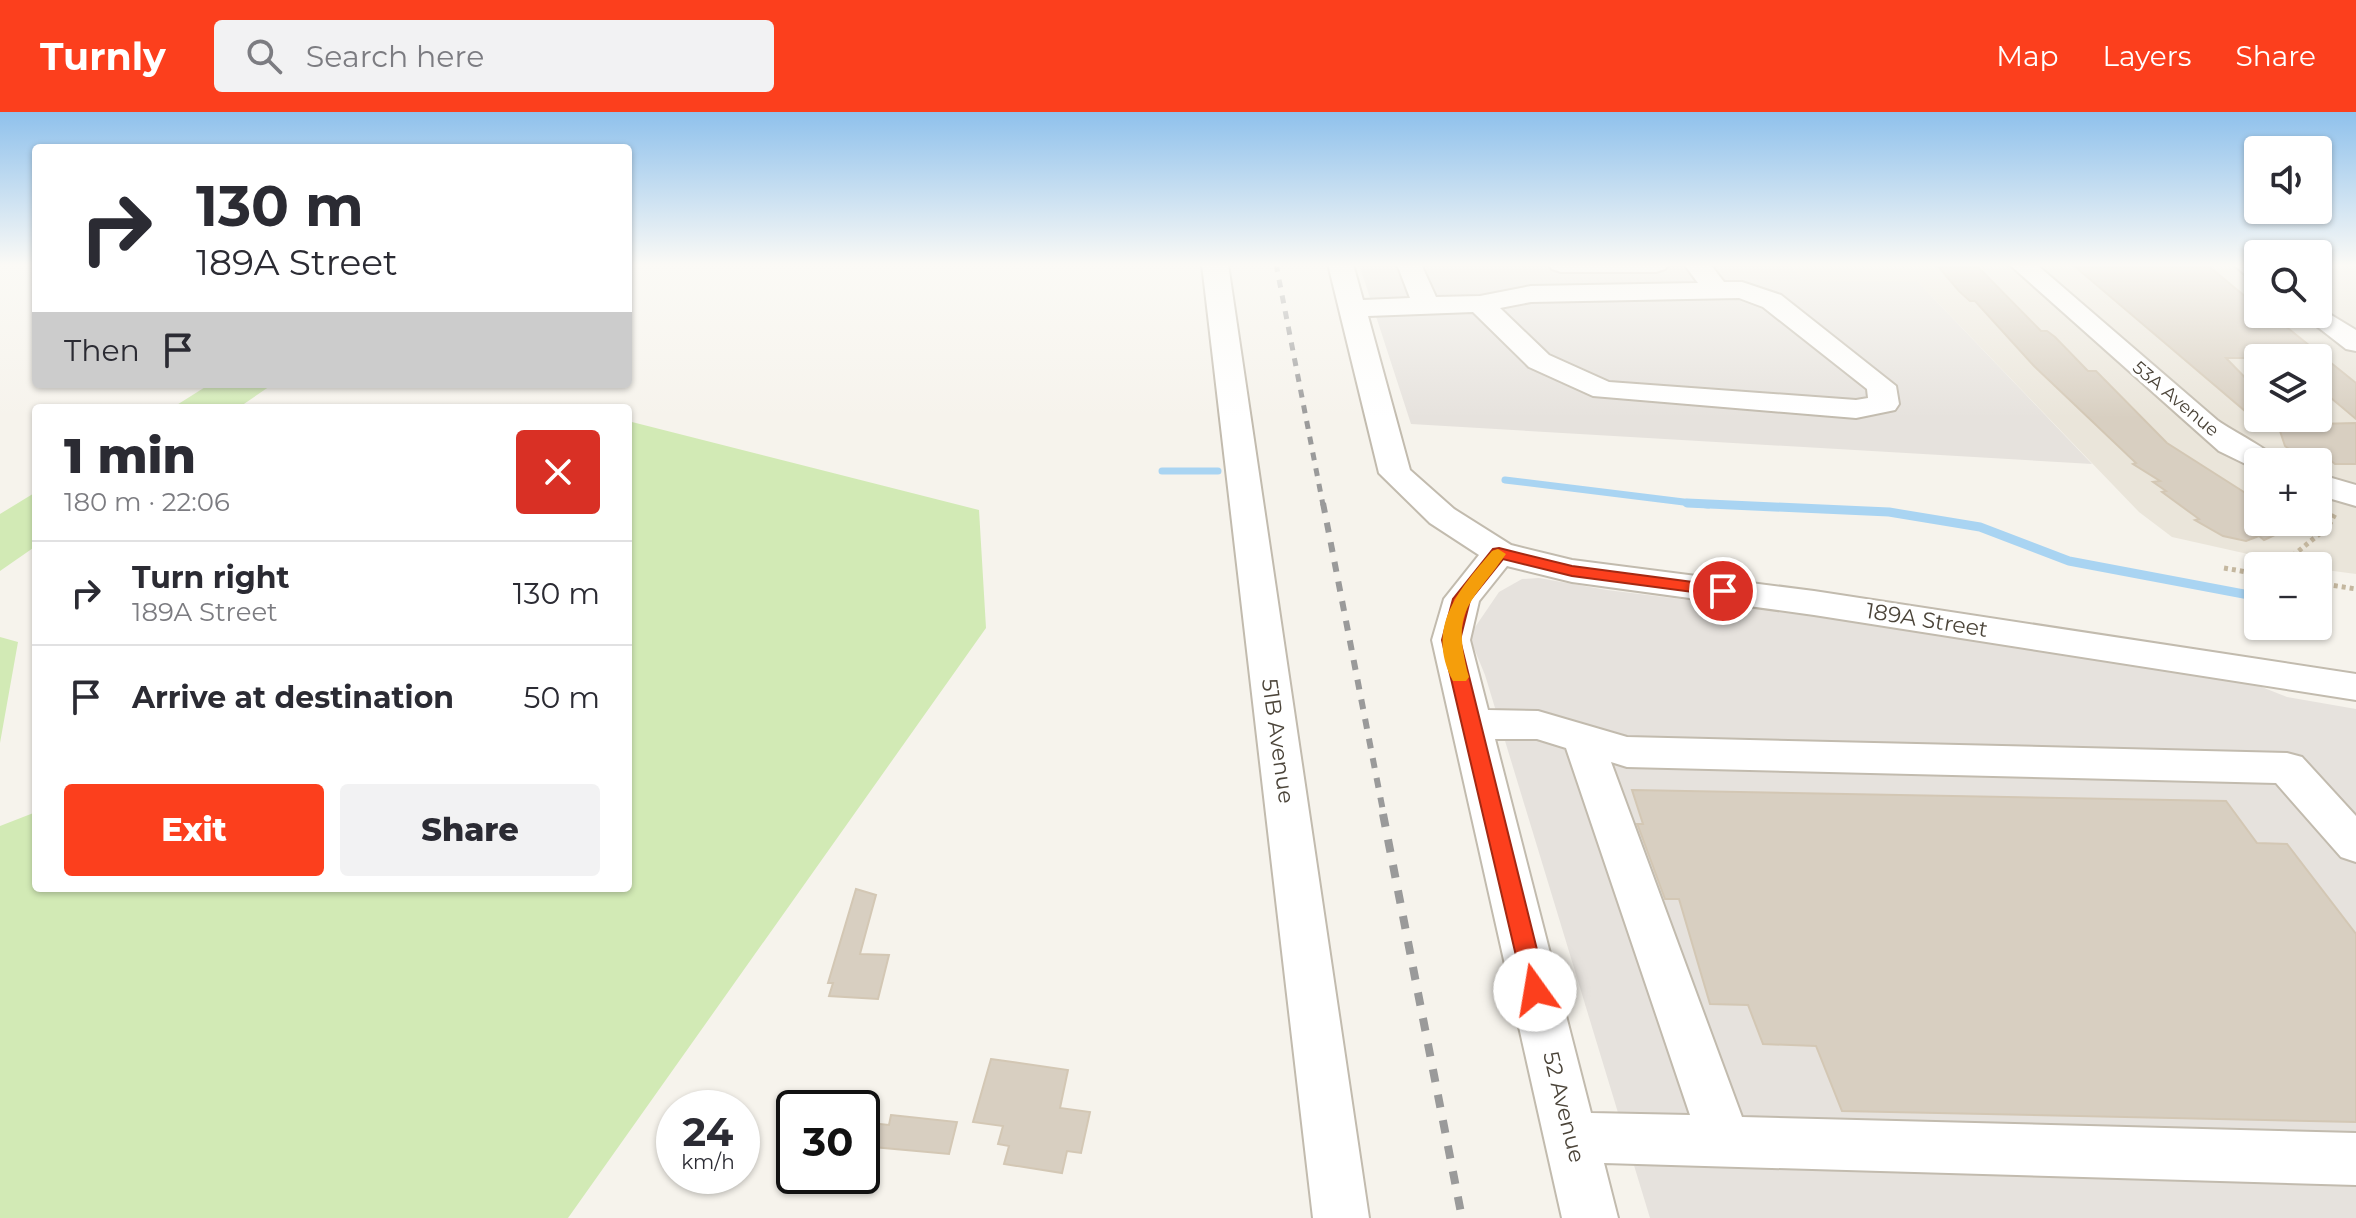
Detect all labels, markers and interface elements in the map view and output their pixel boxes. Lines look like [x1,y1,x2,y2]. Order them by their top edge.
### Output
search box [214,20,774,92]
text: Turnly [40,33,166,80]
icon: search [242,34,286,78]
text: Search here [306,38,484,75]
text: Map [1996,39,2059,73]
text: Layers [2103,39,2192,73]
text: Share [2236,39,2316,73]
map controls [2244,136,2332,640]
button: sound [2244,136,2332,224]
text: 130 m [196,172,364,240]
icon: right [64,176,168,280]
text: 189A Street [196,240,398,284]
button: search [2244,240,2332,328]
icon: arrive [156,328,200,372]
text: Then [64,332,140,369]
button: layers [2244,344,2332,432]
street label: 53A Avenue [2128,357,2224,442]
text: 1 min [64,427,196,485]
button: close [516,430,600,514]
button: + [2244,448,2332,536]
text: 180 m · 22:06 [64,486,230,518]
button: − [2244,552,2332,640]
pin [1689,557,1757,625]
text: Turn right [132,559,289,596]
icon: arrive [1701,569,1745,613]
icon: right [64,571,108,615]
text: 130 m [513,575,600,612]
text: 189A Street [132,596,278,628]
street label: 189A Street [1864,597,1990,643]
icon: arrive [64,675,108,719]
street label: 51B Avenue [1256,677,1300,805]
text: Arrive at destination [132,679,454,716]
text: 50 m [523,679,600,716]
button: Exit [64,784,324,876]
button: Share [340,784,600,876]
position arrow [1493,948,1577,1032]
street label: 52 Avenue [1537,1049,1591,1165]
speed limit sign: 30 [776,1090,880,1194]
text: 24 [683,1107,733,1156]
text: km/h [681,1150,735,1174]

